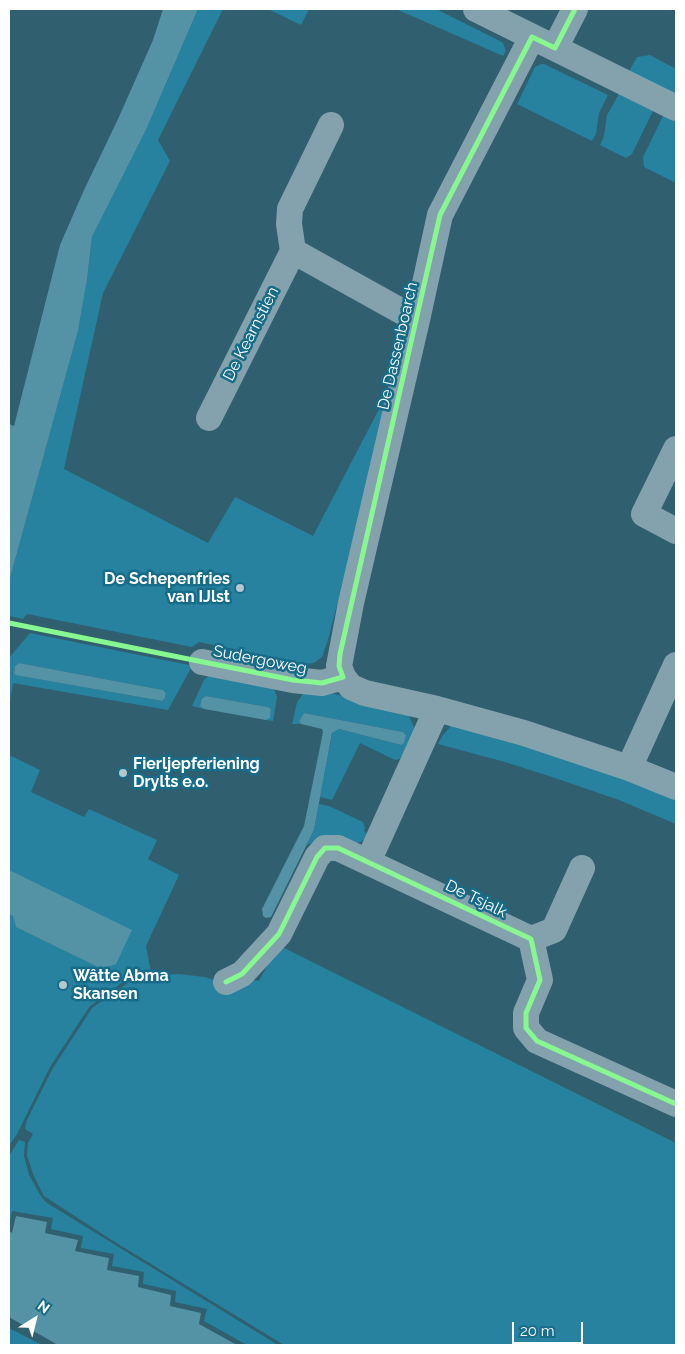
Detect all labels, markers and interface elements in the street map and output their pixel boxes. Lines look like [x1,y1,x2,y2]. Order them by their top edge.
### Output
street label: De Dassenboarch [374,280,422,412]
street label: De Kearnstien [219,284,283,384]
place label: De Schepenfries van IJlst [104,569,230,607]
marker: De Schepenfries van IJlst [234,582,246,594]
street label: Sudergoweg [212,642,308,678]
place label: Fierljepferiening Drylts e.o. [133,754,260,792]
marker: Fierljepferiening Drylts e.o. [117,767,129,779]
street label: De Tsjalk [442,876,510,922]
place label: Wâtte Abma Skansen [73,966,169,1004]
marker: Wâtte Abma Skansen [57,979,69,991]
north arrow [10,1294,60,1344]
text: N [35,1297,53,1316]
scale bar [515,1312,586,1344]
text: 20 m [520,1322,555,1340]

